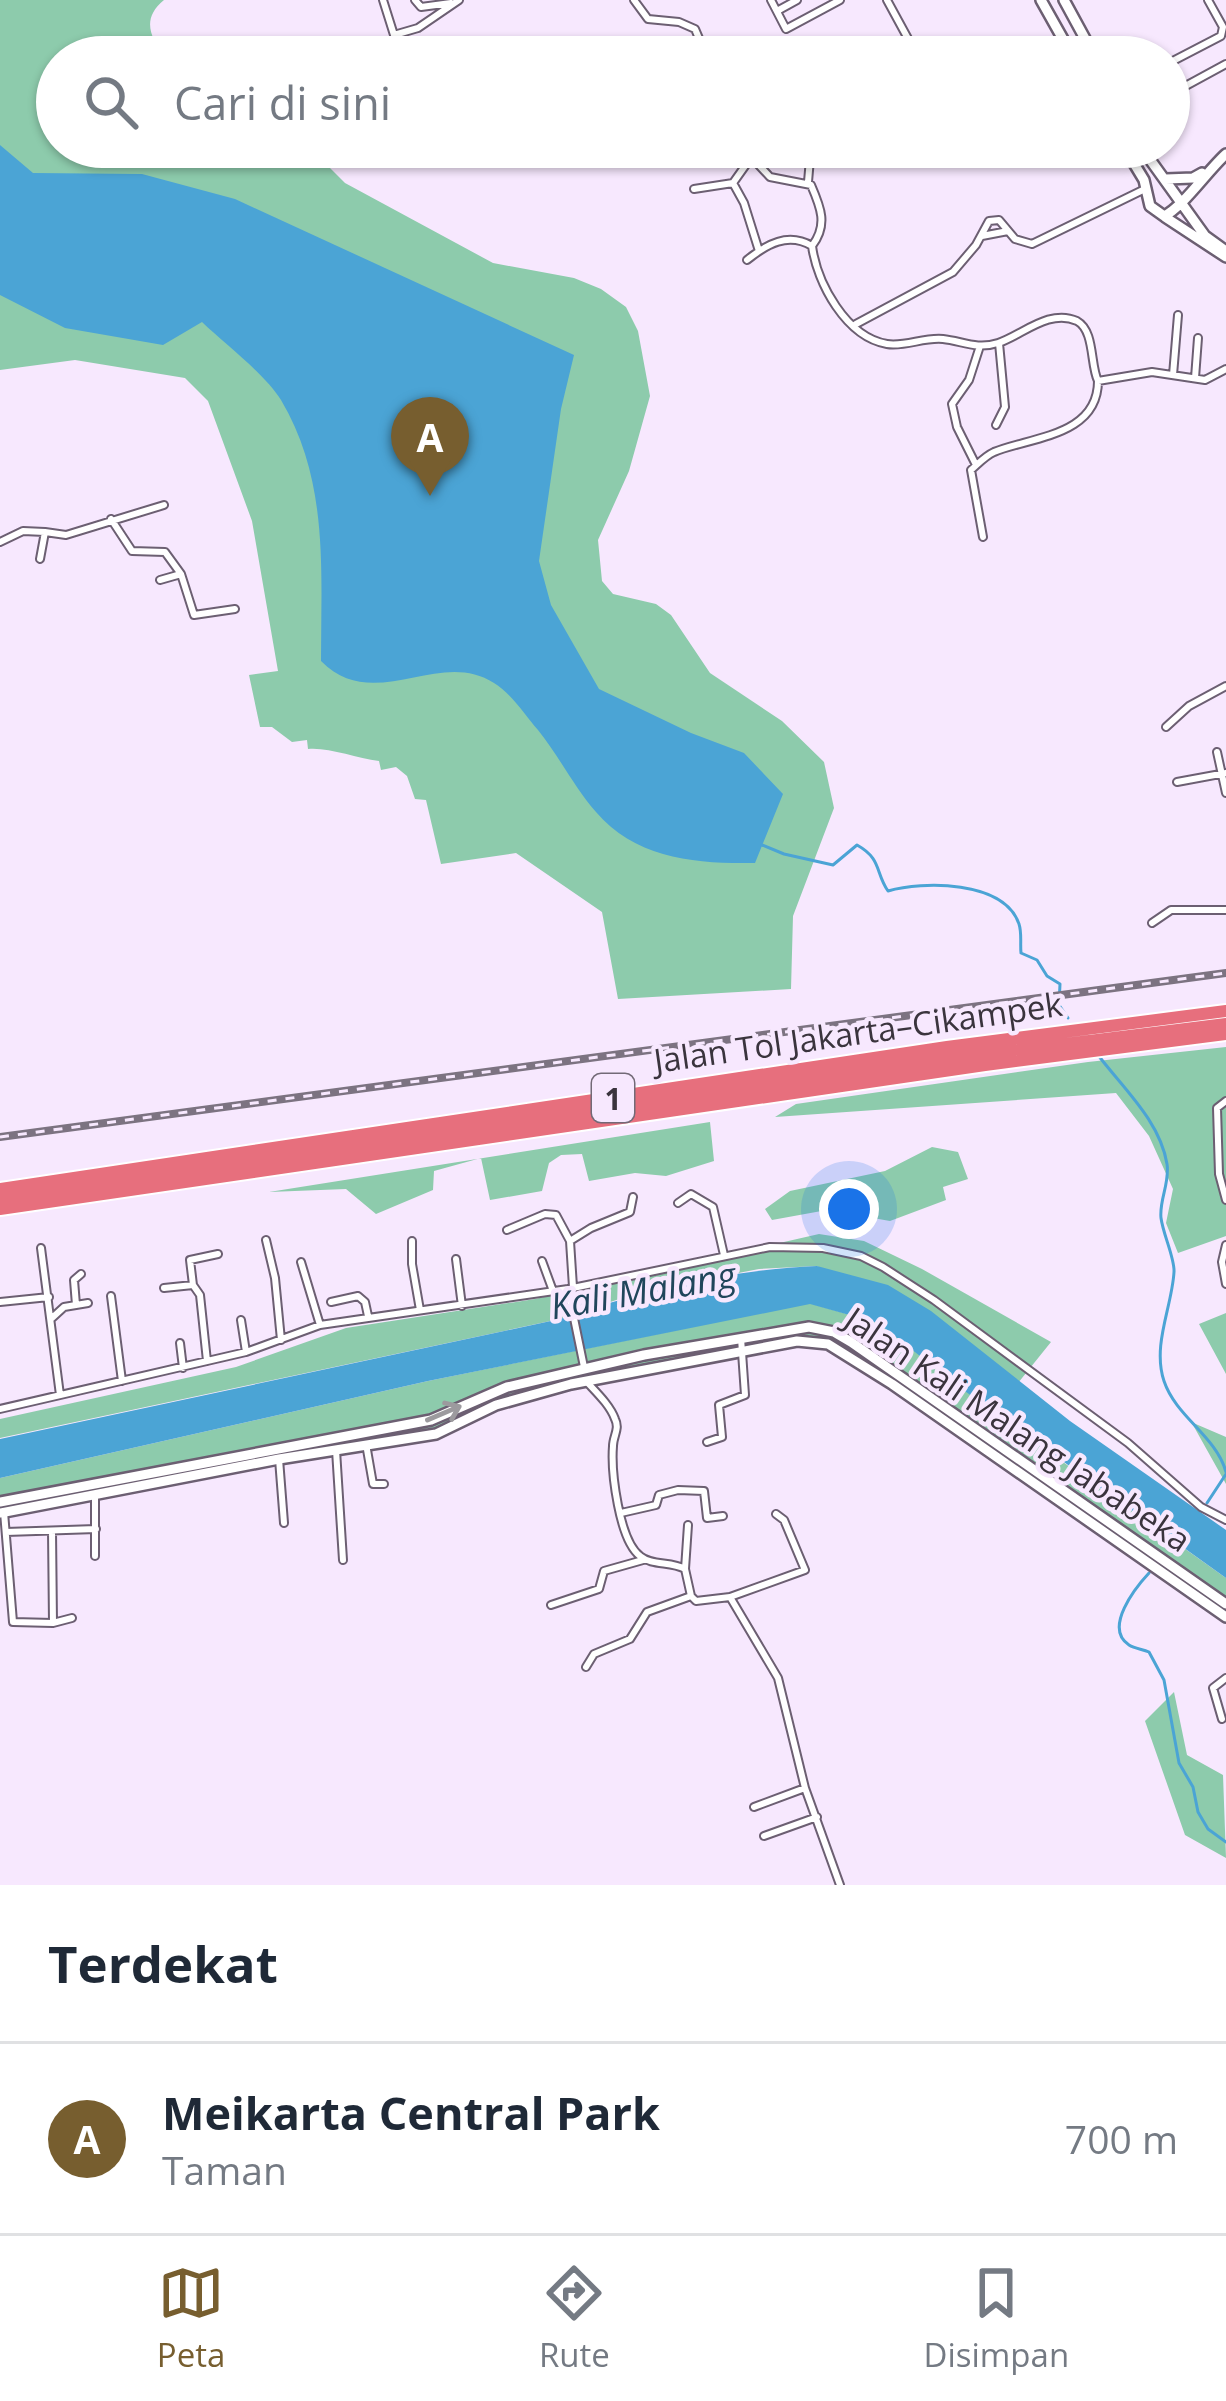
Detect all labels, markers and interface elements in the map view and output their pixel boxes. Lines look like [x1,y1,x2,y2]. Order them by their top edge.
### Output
search box [36,36,1190,168]
icon: search [78,69,144,135]
text: Cari di sini [174,72,391,133]
pin: A [391,397,469,496]
street label: Jalan Tol Jakarta–Cikampek [648,981,1066,1083]
road number: 1 [592,1074,634,1122]
your location [819,1179,879,1239]
water label: Kali Malang [546,1249,741,1330]
street label: Jalan Kali Malang Jababeka [834,1295,1200,1562]
one-way arrow [425,1401,461,1423]
text: Terdekat [48,1928,278,1998]
text: Meikarta Central Park [162,2082,660,2143]
text: A [74,2112,100,2165]
text: 700 m [1065,2112,1178,2165]
text: Taman [162,2143,287,2196]
tab: Peta [157,2260,225,2377]
tab: Rute [539,2260,610,2377]
tab: Disimpan [923,2260,1069,2377]

